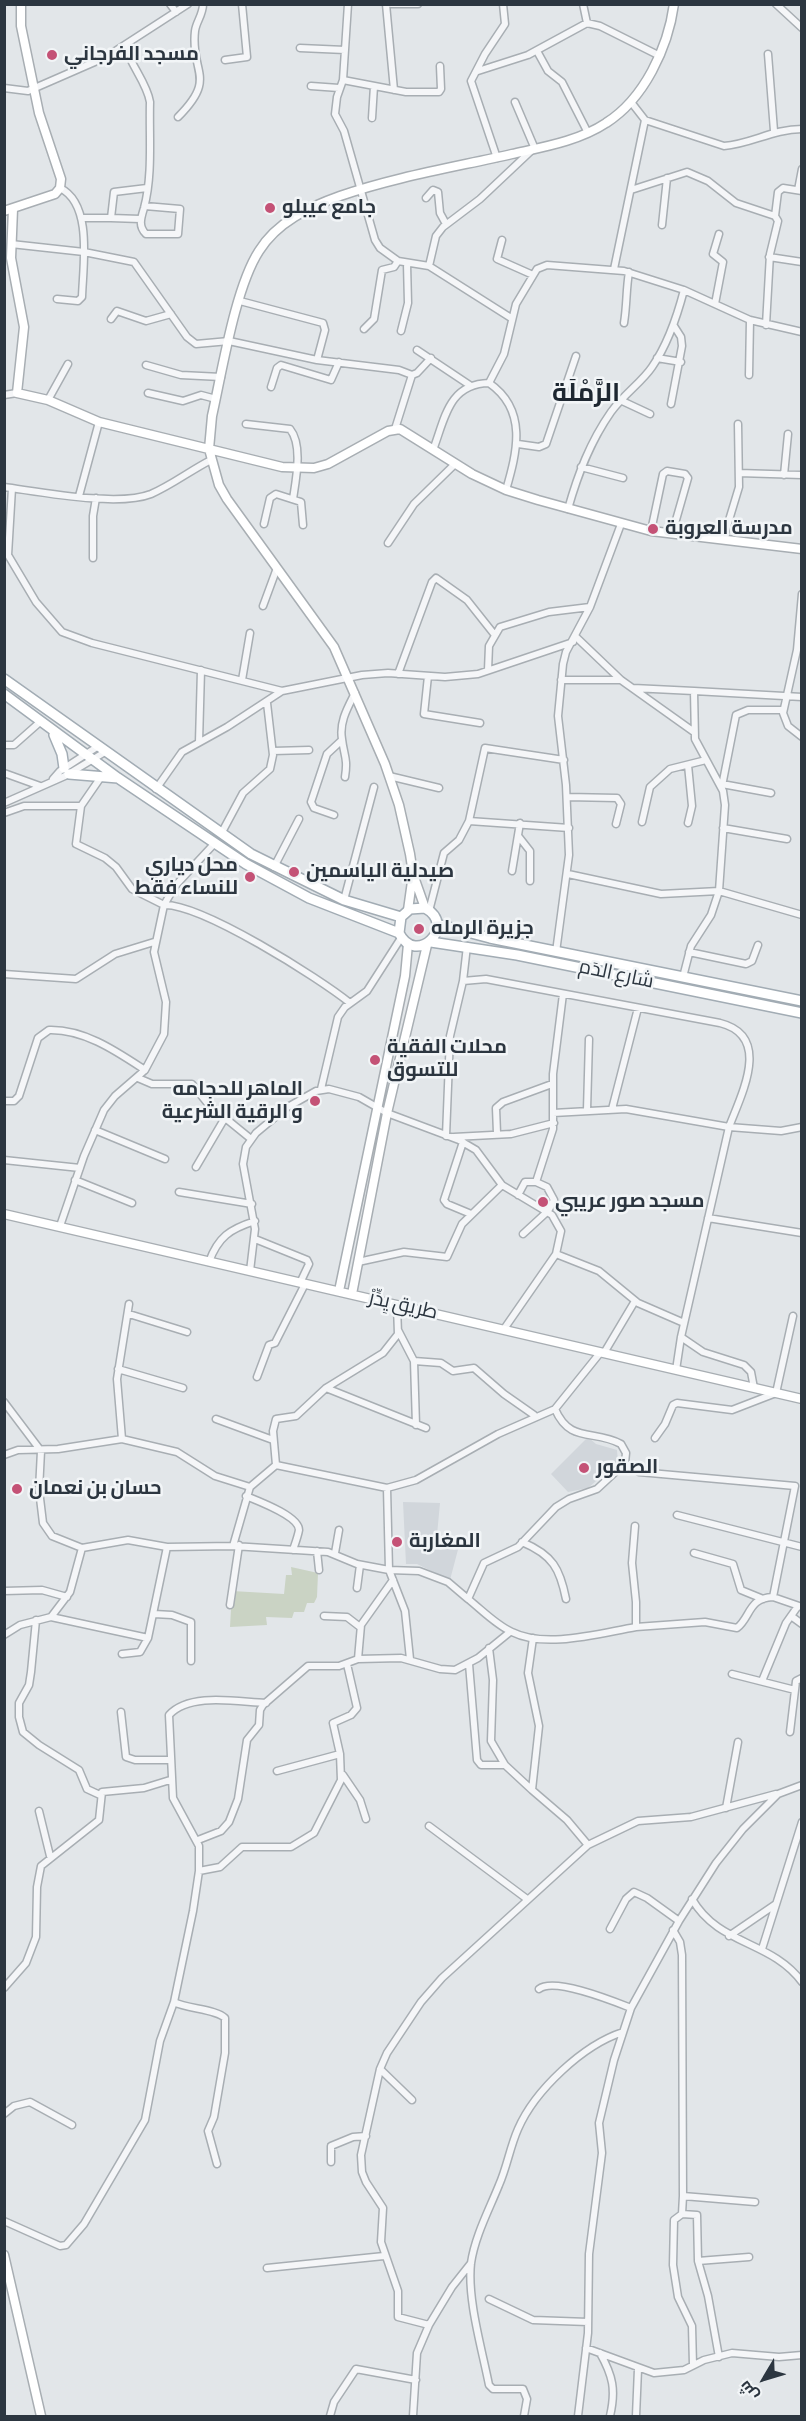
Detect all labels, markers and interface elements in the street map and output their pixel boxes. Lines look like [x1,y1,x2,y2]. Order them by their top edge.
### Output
place label: مسجد الفرجاني [64,43,199,67]
marker: مسجد الفرجاني [45,48,59,62]
place label: جامع عيبلو [282,196,376,220]
marker: جامع عيبلو [263,201,277,215]
district label: الرَّمْلَة [552,378,620,410]
place label: مدرسة العروبة [665,517,793,541]
marker: مدرسة العروبة [646,522,660,536]
place label: محل دياري للنساء فقط [135,854,238,901]
place label: صيدلية الياسمين [306,860,454,884]
marker: صيدلية الياسمين [287,865,301,879]
marker: محل دياري للنساء فقط [243,870,257,884]
place label: جزيرة الرمله [431,917,534,941]
marker: جزيرة الرمله [412,922,426,936]
street label: شارع الدَم [576,955,656,995]
place label: محلات الفقية للتسوق [387,1036,507,1083]
marker: محلات الفقية للتسوق [368,1053,382,1067]
place label: الماهر للحجامه و الرقية الشرعية [162,1078,303,1125]
marker: الماهر للحجامه و الرقية الشرعية [308,1094,322,1108]
place label: مسجد صور عريبي [555,1190,704,1214]
marker: مسجد صور عريبي [536,1195,550,1209]
street label: طريق يِدِّرْ [366,1286,440,1326]
place label: الصقور [596,1456,658,1480]
marker: الصقور [577,1461,591,1475]
place label: حسان بن نعمان [29,1477,162,1501]
marker: حسان بن نعمان [10,1482,24,1496]
place label: المغاربة [409,1530,481,1554]
marker: المغاربة [390,1535,404,1549]
north arrow [734,2349,794,2409]
text: ش [736,2376,763,2404]

